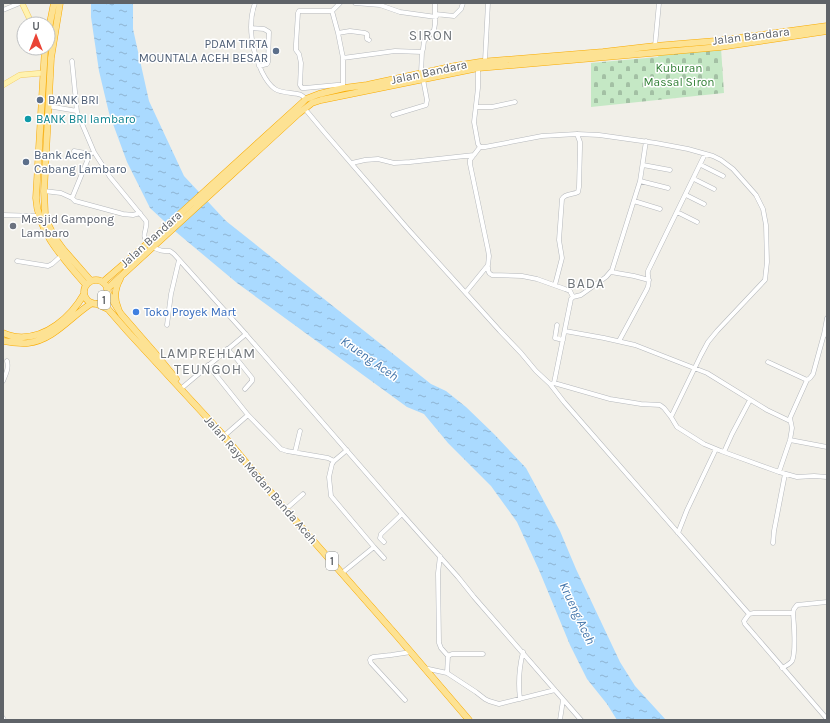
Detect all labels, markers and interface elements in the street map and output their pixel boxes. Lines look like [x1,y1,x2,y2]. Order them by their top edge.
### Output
north arrow [16,16,56,56]
text: U [32,20,40,33]
street label: Jalan Bandara [712,24,790,48]
district label: SIRON [409,27,453,44]
place label: PDAM TIRTA MOUNTALA ACEH BESAR [139,37,268,65]
marker: PDAM TIRTA MOUNTALA ACEH BESAR [271,46,281,56]
street label: Jalan Bandara [390,57,468,87]
park label: Kuburan Massal Siron [643,61,715,89]
place label: BANK BRI [48,93,99,107]
marker: BANK BRI [35,95,45,105]
place label: BANK BRI lambaro [36,112,136,126]
marker: BANK BRI lambaro [23,114,33,124]
place label: Bank Aceh Cabang Lambaro [34,148,127,176]
marker: Bank Aceh Cabang Lambaro [21,157,31,167]
street label: Jalan Bandara [118,208,184,270]
place label: Mesjid Gampong Lambaro [21,212,114,240]
marker: Mesjid Gampong Lambaro [8,221,18,231]
district label: BADA [567,275,605,292]
road number: 1 [98,291,110,309]
place label: Toko Proyek Mart [144,305,237,319]
marker: Toko Proyek Mart [131,307,141,317]
water label: Krueng Aceh [338,333,401,384]
district label: LAMPREHLAM TEUNGOH [160,345,256,378]
street label: Jalan Raya Medan Banda Aceh [202,413,320,547]
road number: 1 [326,552,338,570]
water label: Krueng Aceh [557,580,598,647]

